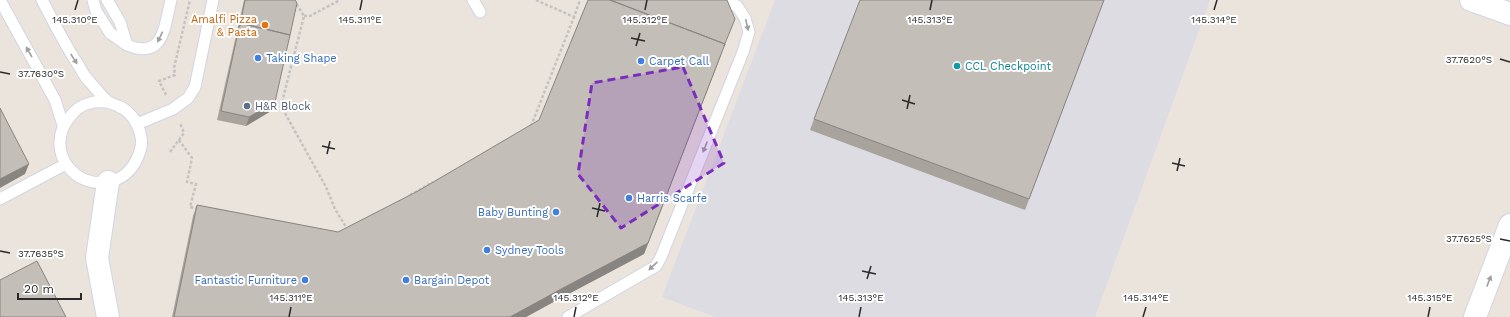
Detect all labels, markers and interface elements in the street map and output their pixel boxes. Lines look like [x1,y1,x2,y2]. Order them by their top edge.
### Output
place label: Amalfi Pizza & Pasta [191,13,257,39]
text: 145.310°E [52,14,98,25]
text: 145.311°E [338,14,382,25]
text: 145.312°E [622,14,668,25]
text: 145.313°E [907,14,953,25]
text: 145.314°E [1191,14,1237,25]
one-way arrow [745,19,751,32]
marker: Amalfi Pizza & Pasta [260,20,270,30]
one-way arrow [157,31,163,43]
one-way arrow [26,46,33,58]
place label: Taking Shape [266,52,337,65]
one-way arrow [70,53,78,64]
marker: Taking Shape [253,53,263,63]
text: 37.7620°S [1446,54,1492,65]
place label: Carpet Call [649,55,710,68]
marker: Carpet Call [636,56,646,66]
place label: CCL Checkpoint [965,60,1051,73]
marker: CCL Checkpoint [952,61,962,71]
text: 37.7630°S [18,68,64,79]
place label: H&R Block [255,100,311,113]
marker: H&R Block [242,101,252,111]
one-way arrow [701,142,707,154]
place label: Harris Scarfe [637,192,707,205]
marker: Harris Scarfe [624,193,634,203]
place label: Baby Bunting [478,206,548,219]
marker: Baby Bunting [551,207,561,217]
text: 37.7625°S [1446,233,1492,244]
place label: Sydney Tools [495,244,564,257]
marker: Sydney Tools [482,245,492,255]
text: 37.7635°S [18,248,64,259]
one-way arrow [648,261,658,270]
place label: Fantastic Furniture [195,274,297,287]
place label: Bargain Depot [414,274,490,287]
one-way arrow [1486,274,1492,286]
scale bar [18,275,81,301]
marker: Fantastic Furniture [300,275,310,285]
marker: Bargain Depot [401,275,411,285]
text: 20 m [24,282,54,296]
text: 145.311°E [269,292,313,303]
text: 145.312°E [553,292,599,303]
text: 145.313°E [838,292,884,303]
text: 145.314°E [1123,292,1169,303]
text: 145.315°E [1407,292,1453,303]

